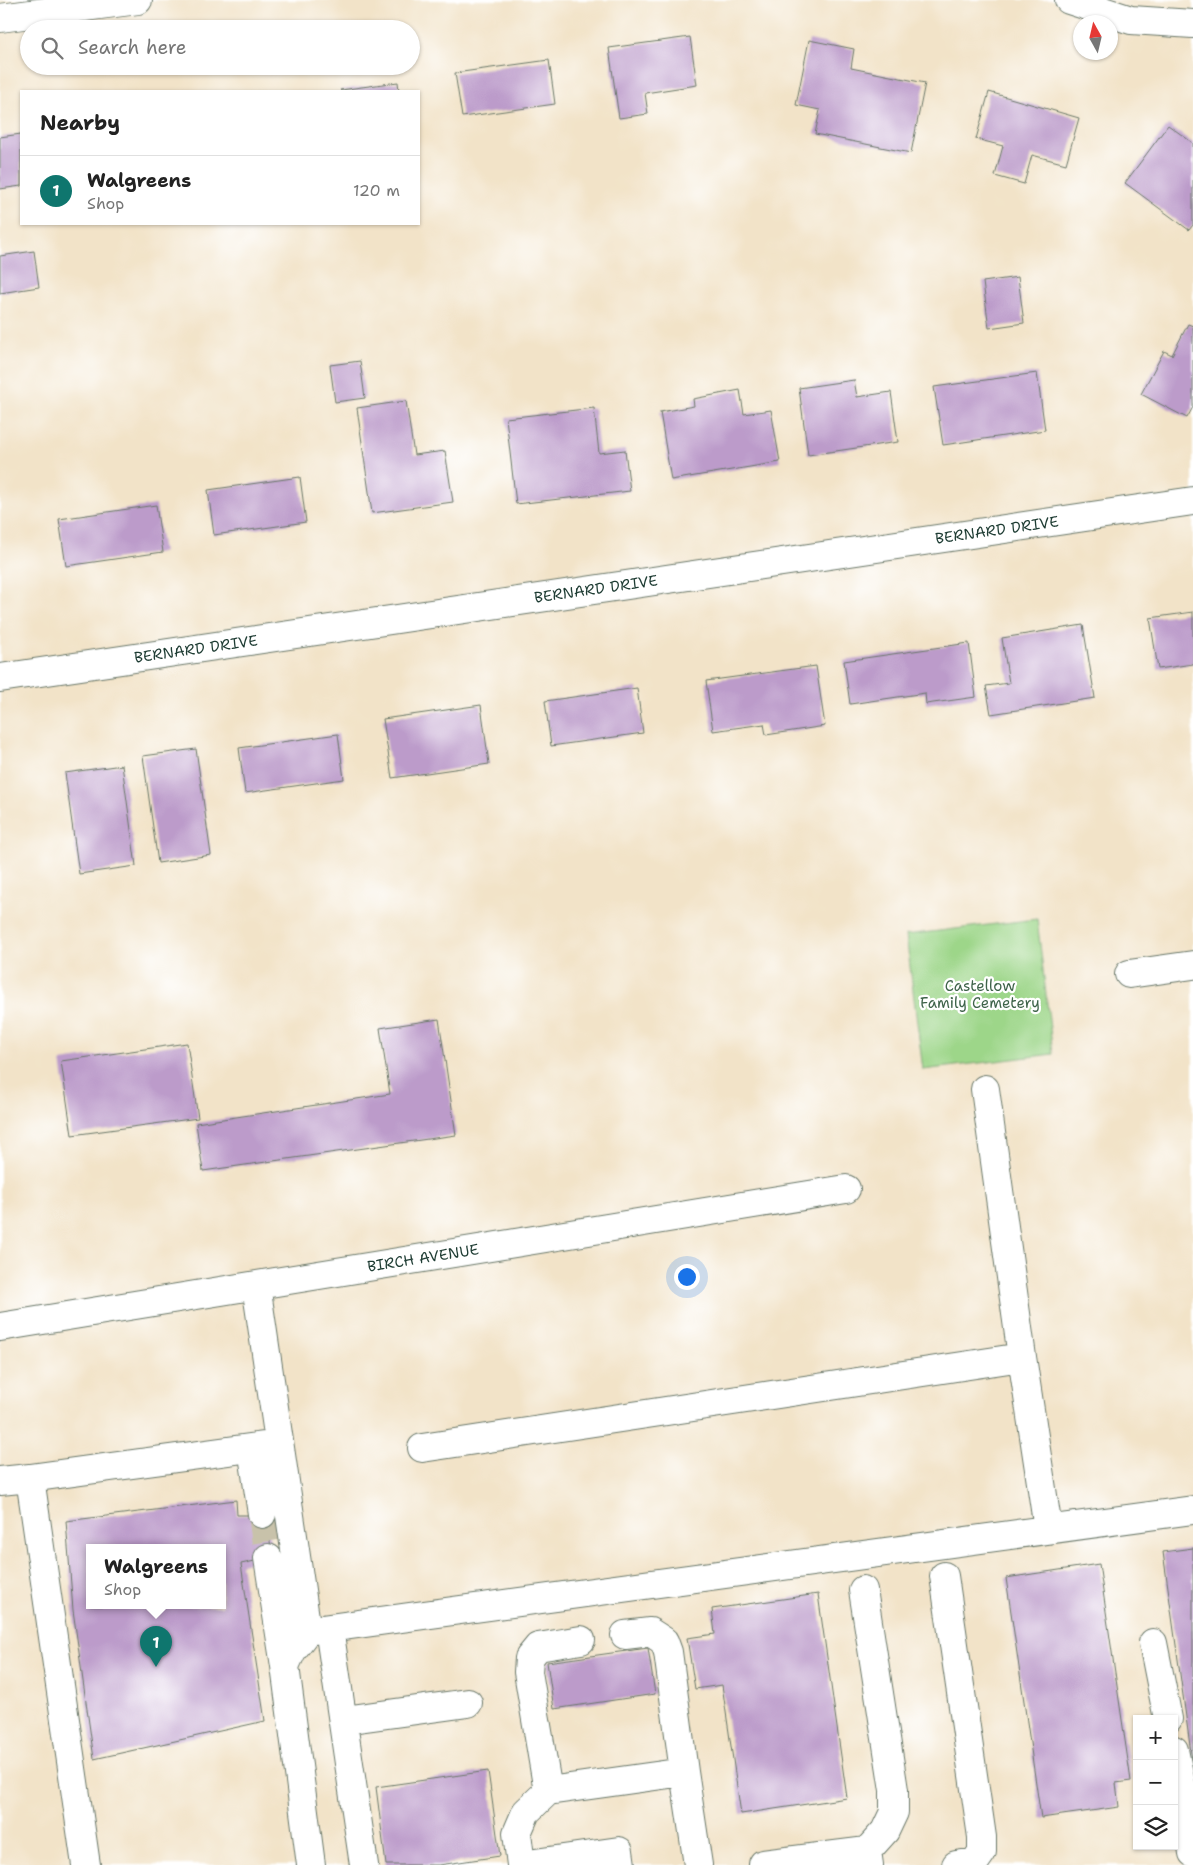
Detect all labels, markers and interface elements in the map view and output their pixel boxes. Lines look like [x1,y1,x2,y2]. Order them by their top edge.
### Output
north arrow [1073,15,1118,60]
search box [20,20,420,75]
icon: search [38,34,66,62]
text: Search here [78,35,187,60]
text: Nearby [40,109,120,137]
text: Walgreens [87,168,191,193]
text: 1 [52,180,60,201]
text: 120 m [353,180,400,201]
text: Shop [87,193,124,214]
street label: BERNARD DRIVE [934,511,1060,549]
street label: BERNARD DRIVE [533,570,659,608]
street label: BERNARD DRIVE [133,630,259,668]
park label: Castellow Family Cemetery [920,976,1040,1013]
street label: BIRCH AVENUE [366,1239,480,1277]
your location [674,1264,700,1290]
popup [86,1544,226,1609]
text: Walgreens [104,1554,208,1579]
text: Shop [104,1579,141,1600]
pin: 1 [140,1626,172,1667]
map controls [1133,1715,1178,1850]
button: + [1133,1715,1178,1760]
button: − [1133,1760,1178,1805]
button: layers [1133,1805,1178,1850]

